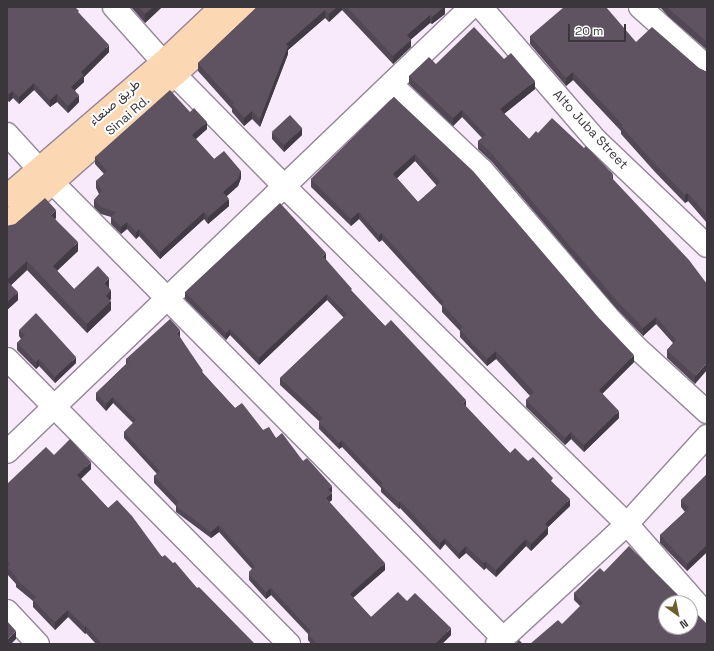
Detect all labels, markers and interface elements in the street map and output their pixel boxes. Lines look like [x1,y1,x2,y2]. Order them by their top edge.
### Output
scale bar [570,16,628,42]
text: 20 m [575,23,603,39]
street label: طريق صنعاء [86,77,144,129]
street label: Alto Juba Street [549,87,631,173]
street label: Sinai Rd. [103,93,153,139]
north arrow [658,595,698,635]
text: N [677,616,691,632]

